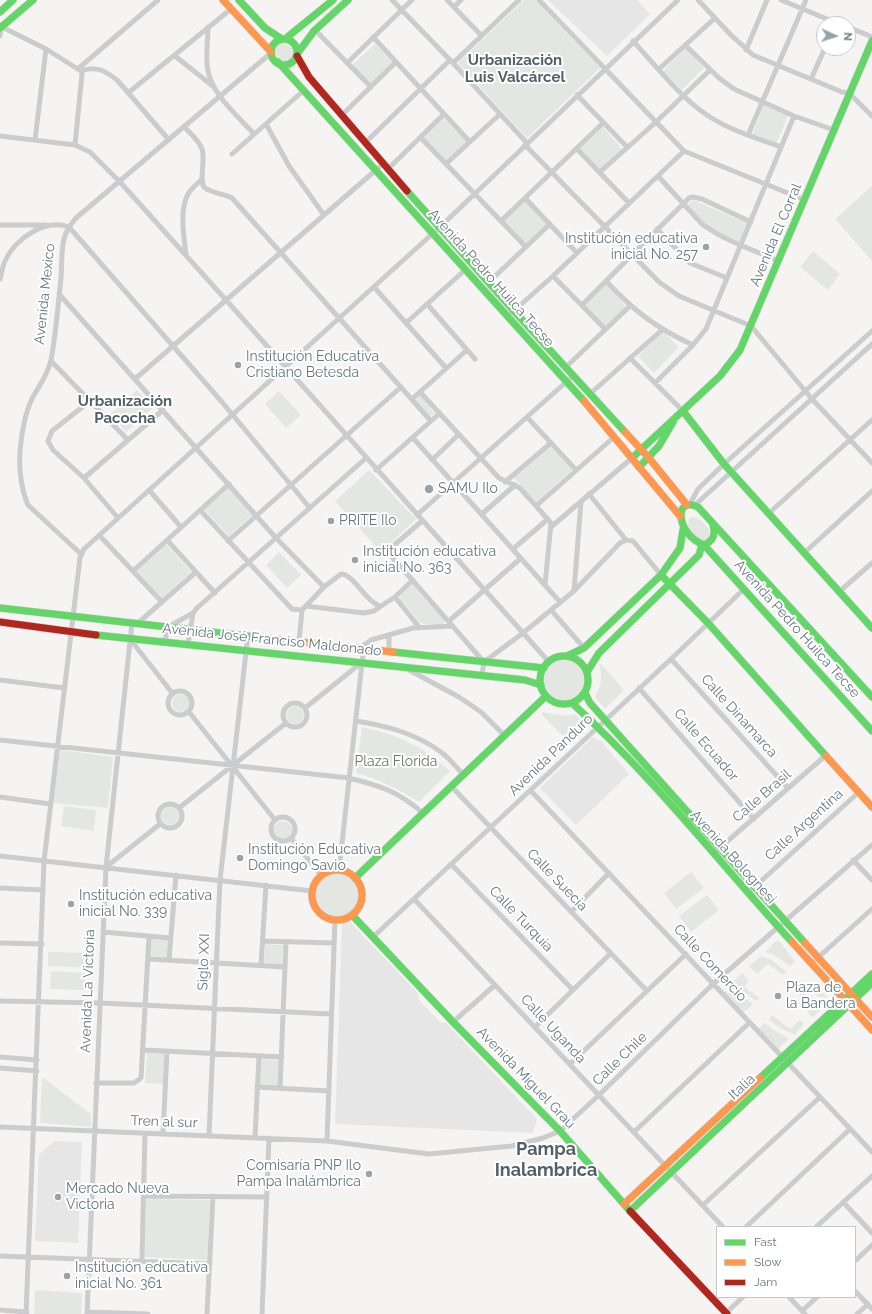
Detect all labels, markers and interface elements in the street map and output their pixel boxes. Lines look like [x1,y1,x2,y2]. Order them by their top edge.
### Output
north arrow [816,16,856,56]
text: N [841,32,854,41]
district label: Urbanización Luis Valcárcel [465,51,565,86]
street label: Avenida El Corral [747,181,805,289]
street label: Avenida Pedro Huilca Tecse [425,206,557,350]
place label: Institución educativa inicial No. 257 [565,231,698,264]
marker: Institución educativa inicial No. 257 [701,242,711,252]
street label: Avenida Mexico [31,243,59,345]
place label: Institución Educativa Cristiano Betesda [246,349,379,382]
marker: Institución Educativa Cristiano Betesda [233,360,243,370]
district label: Urbanización Pacocha [78,392,172,427]
place label: SAMU Ilo [438,481,498,497]
marker: SAMU Ilo [423,483,435,495]
place label: PRITE Ilo [339,513,397,529]
marker: PRITE Ilo [326,516,336,526]
place label: Institución educativa inicial No. 363 [363,544,496,576]
marker: Institución educativa inicial No. 363 [350,555,360,565]
street label: Avenida Pedro Huilca Tecse [731,557,863,701]
street label: Avenida José Franciso Maldonado [162,620,382,660]
street label: Calle Dinamarca [697,671,781,761]
street label: Calle Ecuador [670,705,742,785]
street label: Avenida Panduro [506,711,596,799]
park label: Plaza Florida [355,754,437,770]
street label: Calle Brasil [729,766,795,826]
street label: Calle Argentina [761,786,847,864]
street label: Avenida Bolognesi [687,807,779,907]
place label: Institución Educativa Domingo Savio [248,842,381,874]
street label: Calle Suecia [523,845,591,915]
marker: Institución Educativa Domingo Savio [235,853,245,863]
street label: Calle Turquia [486,883,556,955]
place label: Institución educativa inicial No. 339 [79,888,212,920]
marker: Institución educativa inicial No. 339 [66,899,76,909]
street label: Calle Comercio [670,921,750,1005]
street label: Avenida La Victoria [77,929,99,1053]
street label: Siglo XXI [195,933,213,991]
place label: Plaza de la Bandera [786,980,856,1012]
street label: Calle Uganda [517,991,589,1067]
marker: Plaza de la Bandera [773,991,783,1001]
street label: Avenida Miguel Grau [473,1024,579,1132]
street label: Calle Chile [589,1029,651,1089]
street label: Italia [725,1071,759,1103]
street label: Tren al sur [130,1112,198,1132]
district label: Pampa Inalambrica [495,1139,597,1182]
place label: Comisaría PNP Ilo Pampa Inalámbrica [237,1158,361,1190]
marker: Comisaría PNP Ilo Pampa Inalámbrica [364,1169,374,1179]
place label: Mercado Nueva Victoria [66,1181,169,1214]
marker: Mercado Nueva Victoria [53,1192,63,1202]
legend [716,1226,856,1298]
text: Fast [754,1235,777,1249]
text: Slow [754,1255,781,1269]
place label: Institución educativa inicial No. 361 [75,1260,208,1292]
marker: Institución educativa inicial No. 361 [62,1271,72,1281]
text: Jam [754,1275,777,1289]

